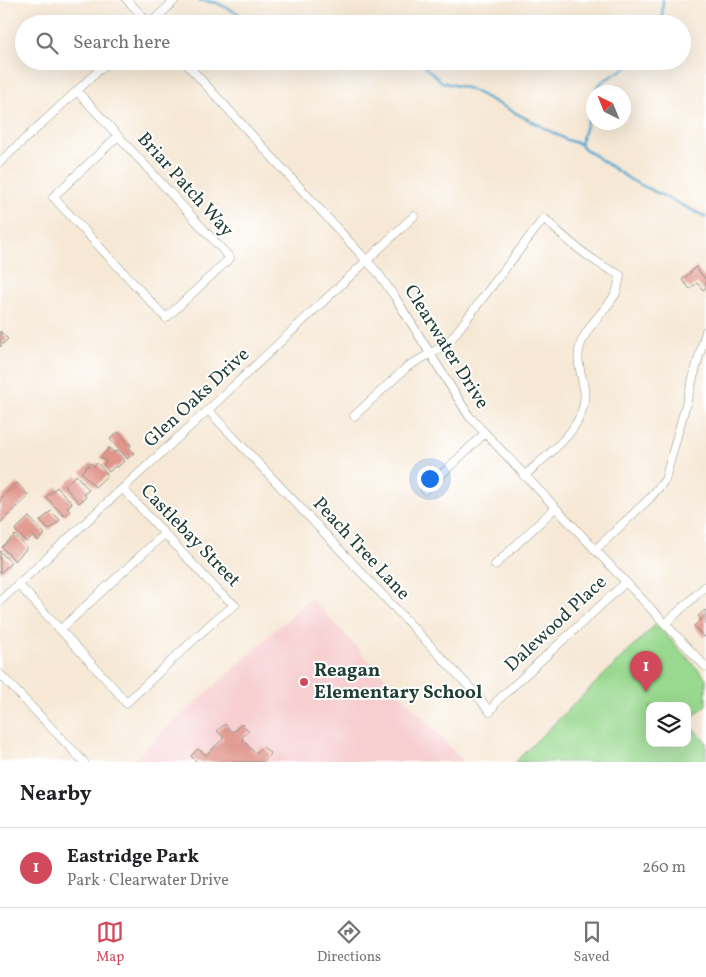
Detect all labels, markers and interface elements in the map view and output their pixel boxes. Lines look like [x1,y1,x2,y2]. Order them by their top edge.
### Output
search box [15,15,691,70]
icon: search [33,29,61,57]
text: Search here [73,30,170,56]
north arrow [586,85,631,130]
street label: Briar Patch Way [131,127,239,243]
street label: Clearwater Drive [397,280,495,414]
street label: Glen Oaks Drive [138,342,256,454]
your location [417,466,443,492]
street label: Castlebay Street [134,479,246,593]
street label: Peach Tree Lane [306,492,416,606]
street label: Dalewood Place [499,570,613,678]
pin: 1 [630,651,662,692]
place label: Reagan Elementary School [314,658,482,706]
marker: Reagan Elementary School [298,676,310,688]
map controls [646,702,691,747]
button: layers [646,702,691,747]
text: Nearby [20,780,91,809]
text: Eastridge Park [67,844,199,870]
text: 1 [33,857,39,879]
text: 260 m [642,857,686,879]
text: Park · Clearwater Drive [67,870,229,892]
tab: Map [96,918,124,967]
tab: Directions [317,918,381,967]
tab: Saved [574,918,610,967]

